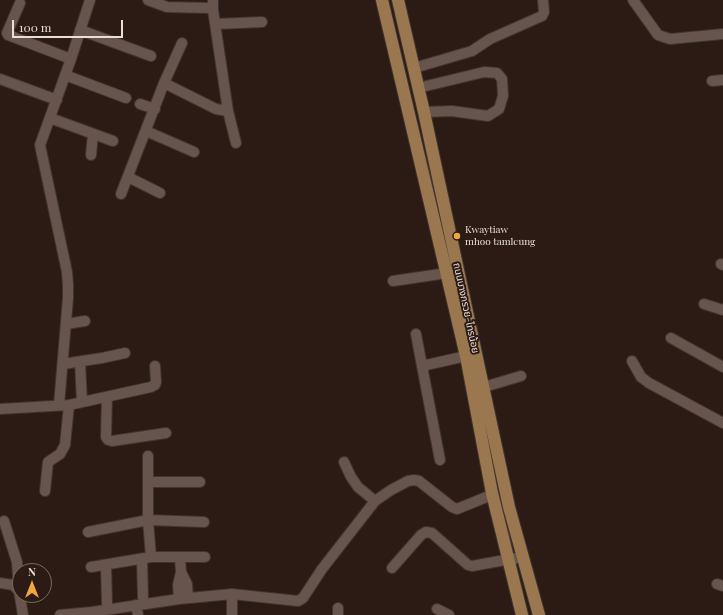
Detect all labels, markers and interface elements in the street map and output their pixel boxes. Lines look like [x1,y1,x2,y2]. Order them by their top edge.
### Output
scale bar [14,12,125,38]
text: 100 m [19,19,51,35]
place label: Kwaytiaw mhoo tamleung [465,224,535,248]
marker: Kwaytiaw mhoo tamleung [452,231,462,241]
street label: ถนนบางกรวย-ไทรน้อย [451,262,481,354]
north arrow [12,563,52,603]
text: N [28,564,36,579]

